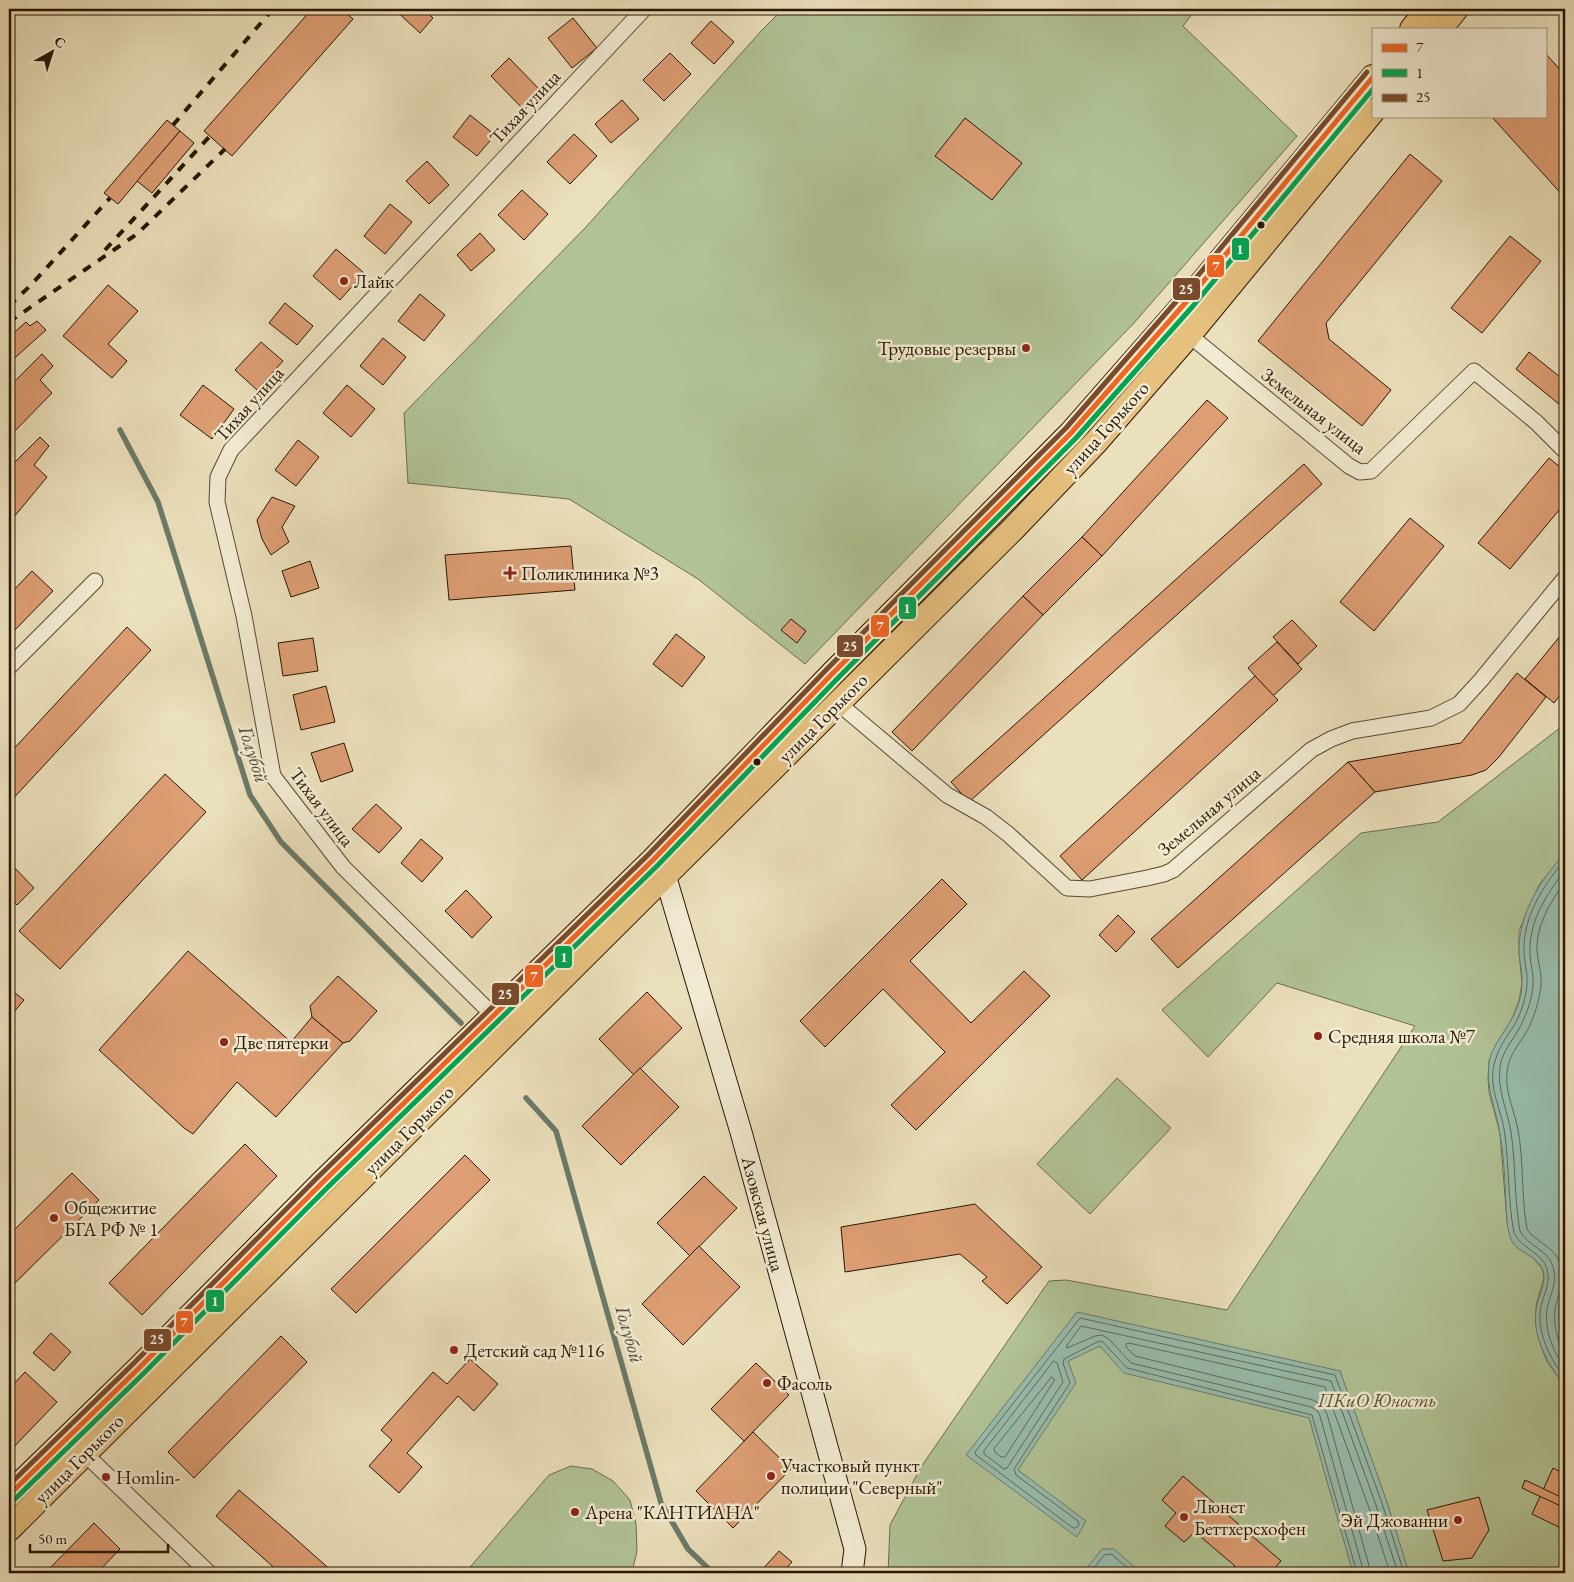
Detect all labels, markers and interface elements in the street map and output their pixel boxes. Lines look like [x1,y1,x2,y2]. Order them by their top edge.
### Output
north arrow [28,28,78,78]
legend [1372,28,1546,118]
text: С [51,32,70,52]
text: 7 [1416,37,1424,56]
text: 1 [1416,63,1423,82]
street label: Тихая улица [484,64,566,150]
text: 25 [1416,87,1430,106]
unlabelled marker [1256,220,1266,230]
line badge: 1 [1231,237,1250,261]
text: 1 [1236,240,1244,258]
line badge: 7 [1206,254,1225,278]
text: 7 [1212,257,1220,275]
place label: Лайк [354,269,394,294]
marker: Лайк [338,275,350,287]
line badge: 25 [1172,277,1201,301]
text: 25 [1179,280,1193,298]
place label: Трудовые резервы [878,336,1016,361]
marker: Трудовые резервы [1020,342,1032,354]
street label: Тихая улица [209,361,290,447]
street label: Земельная улица [1256,362,1372,460]
street label: улица Горького [1058,376,1154,480]
place label: Поликлиника №3 [521,561,659,586]
marker: Поликлиника №3 [503,566,517,580]
line badge: 1 [898,596,917,620]
text: 1 [903,599,911,617]
line badge: 7 [870,614,890,638]
text: 7 [876,617,884,635]
line badge: 25 [836,634,864,658]
text: 25 [843,637,857,655]
street label: улица Горького [773,668,873,768]
water label: Голубой [232,721,275,786]
unlabelled marker [752,757,762,767]
street label: Земельная улица [1152,760,1266,861]
street label: Тихая улица [284,762,360,852]
line badge: 1 [554,945,573,969]
text: 1 [560,948,568,966]
line badge: 7 [524,964,544,988]
text: 7 [530,967,538,985]
line badge: 25 [491,982,520,1006]
text: 25 [498,985,512,1003]
place label: Средняя школа №7 [1328,1024,1476,1049]
place label: Две пятерки [234,1030,329,1055]
marker: Средняя школа №7 [1312,1030,1324,1042]
marker: Две пятерки [218,1036,230,1048]
street label: улица Горького [359,1080,459,1180]
street label: Азовская улица [735,1153,790,1275]
place label: Общежитие БГА РФ № 1 [64,1195,159,1242]
marker: Общежитие БГА РФ № 1 [48,1212,60,1224]
line badge: 1 [205,1289,225,1313]
text: 1 [211,1292,219,1310]
water label: Голубой [609,1301,651,1366]
line badge: 7 [175,1310,194,1334]
text: 7 [180,1313,188,1331]
line badge: 25 [143,1328,172,1352]
text: 25 [150,1330,164,1348]
place label: Детский сад №116 [464,1338,604,1363]
marker: Детский сад №116 [448,1344,460,1356]
place label: Фасоль [777,1371,833,1396]
marker: Фасоль [761,1377,773,1389]
park label: ПКиО Юность [1317,1388,1436,1413]
street label: улица Горького [29,1409,129,1509]
place label: Участковый пункт полиции "Северный" [780,1453,943,1500]
place label: Homlin- [116,1465,180,1490]
marker: Участковый пункт полиции "Северный" [765,1470,777,1482]
marker: Homlin- [100,1471,112,1483]
place label: Люнет Беттхерсхофен [1194,1494,1306,1541]
place label: Арена "КАНТИАНА" [584,1500,760,1525]
marker: Арена "КАНТИАНА" [569,1506,581,1518]
place label: Эй Джованни [1341,1508,1448,1533]
marker: Люнет Беттхерсхофен [1178,1511,1190,1523]
marker: Эй Джованни [1452,1514,1464,1526]
scale bar [30,1522,168,1554]
text: 50 m [38,1529,67,1548]

